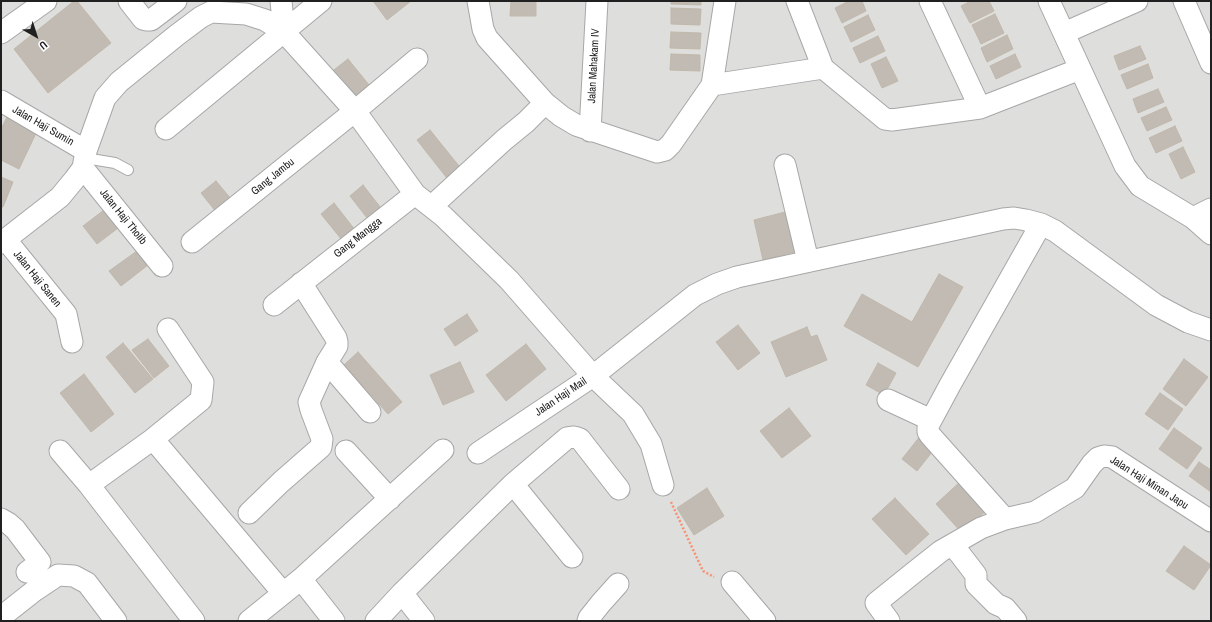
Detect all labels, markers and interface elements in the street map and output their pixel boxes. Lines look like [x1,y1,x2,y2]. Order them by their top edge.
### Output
north arrow [16,16,56,56]
street label: Jalan Mahakam IV [585,28,603,104]
text: U [37,38,50,53]
street label: Jalan Haji Sumin [10,103,76,149]
street label: Gang Jambu [249,156,297,198]
street label: Jalan Haji Tholib [97,187,149,247]
street label: Gang Mangga [331,215,385,261]
street label: Jalan Haji Sanen [10,248,64,310]
street label: Jalan Haji Mail [533,375,589,419]
street label: Jalan Haji Minan Japu [1107,454,1191,512]

